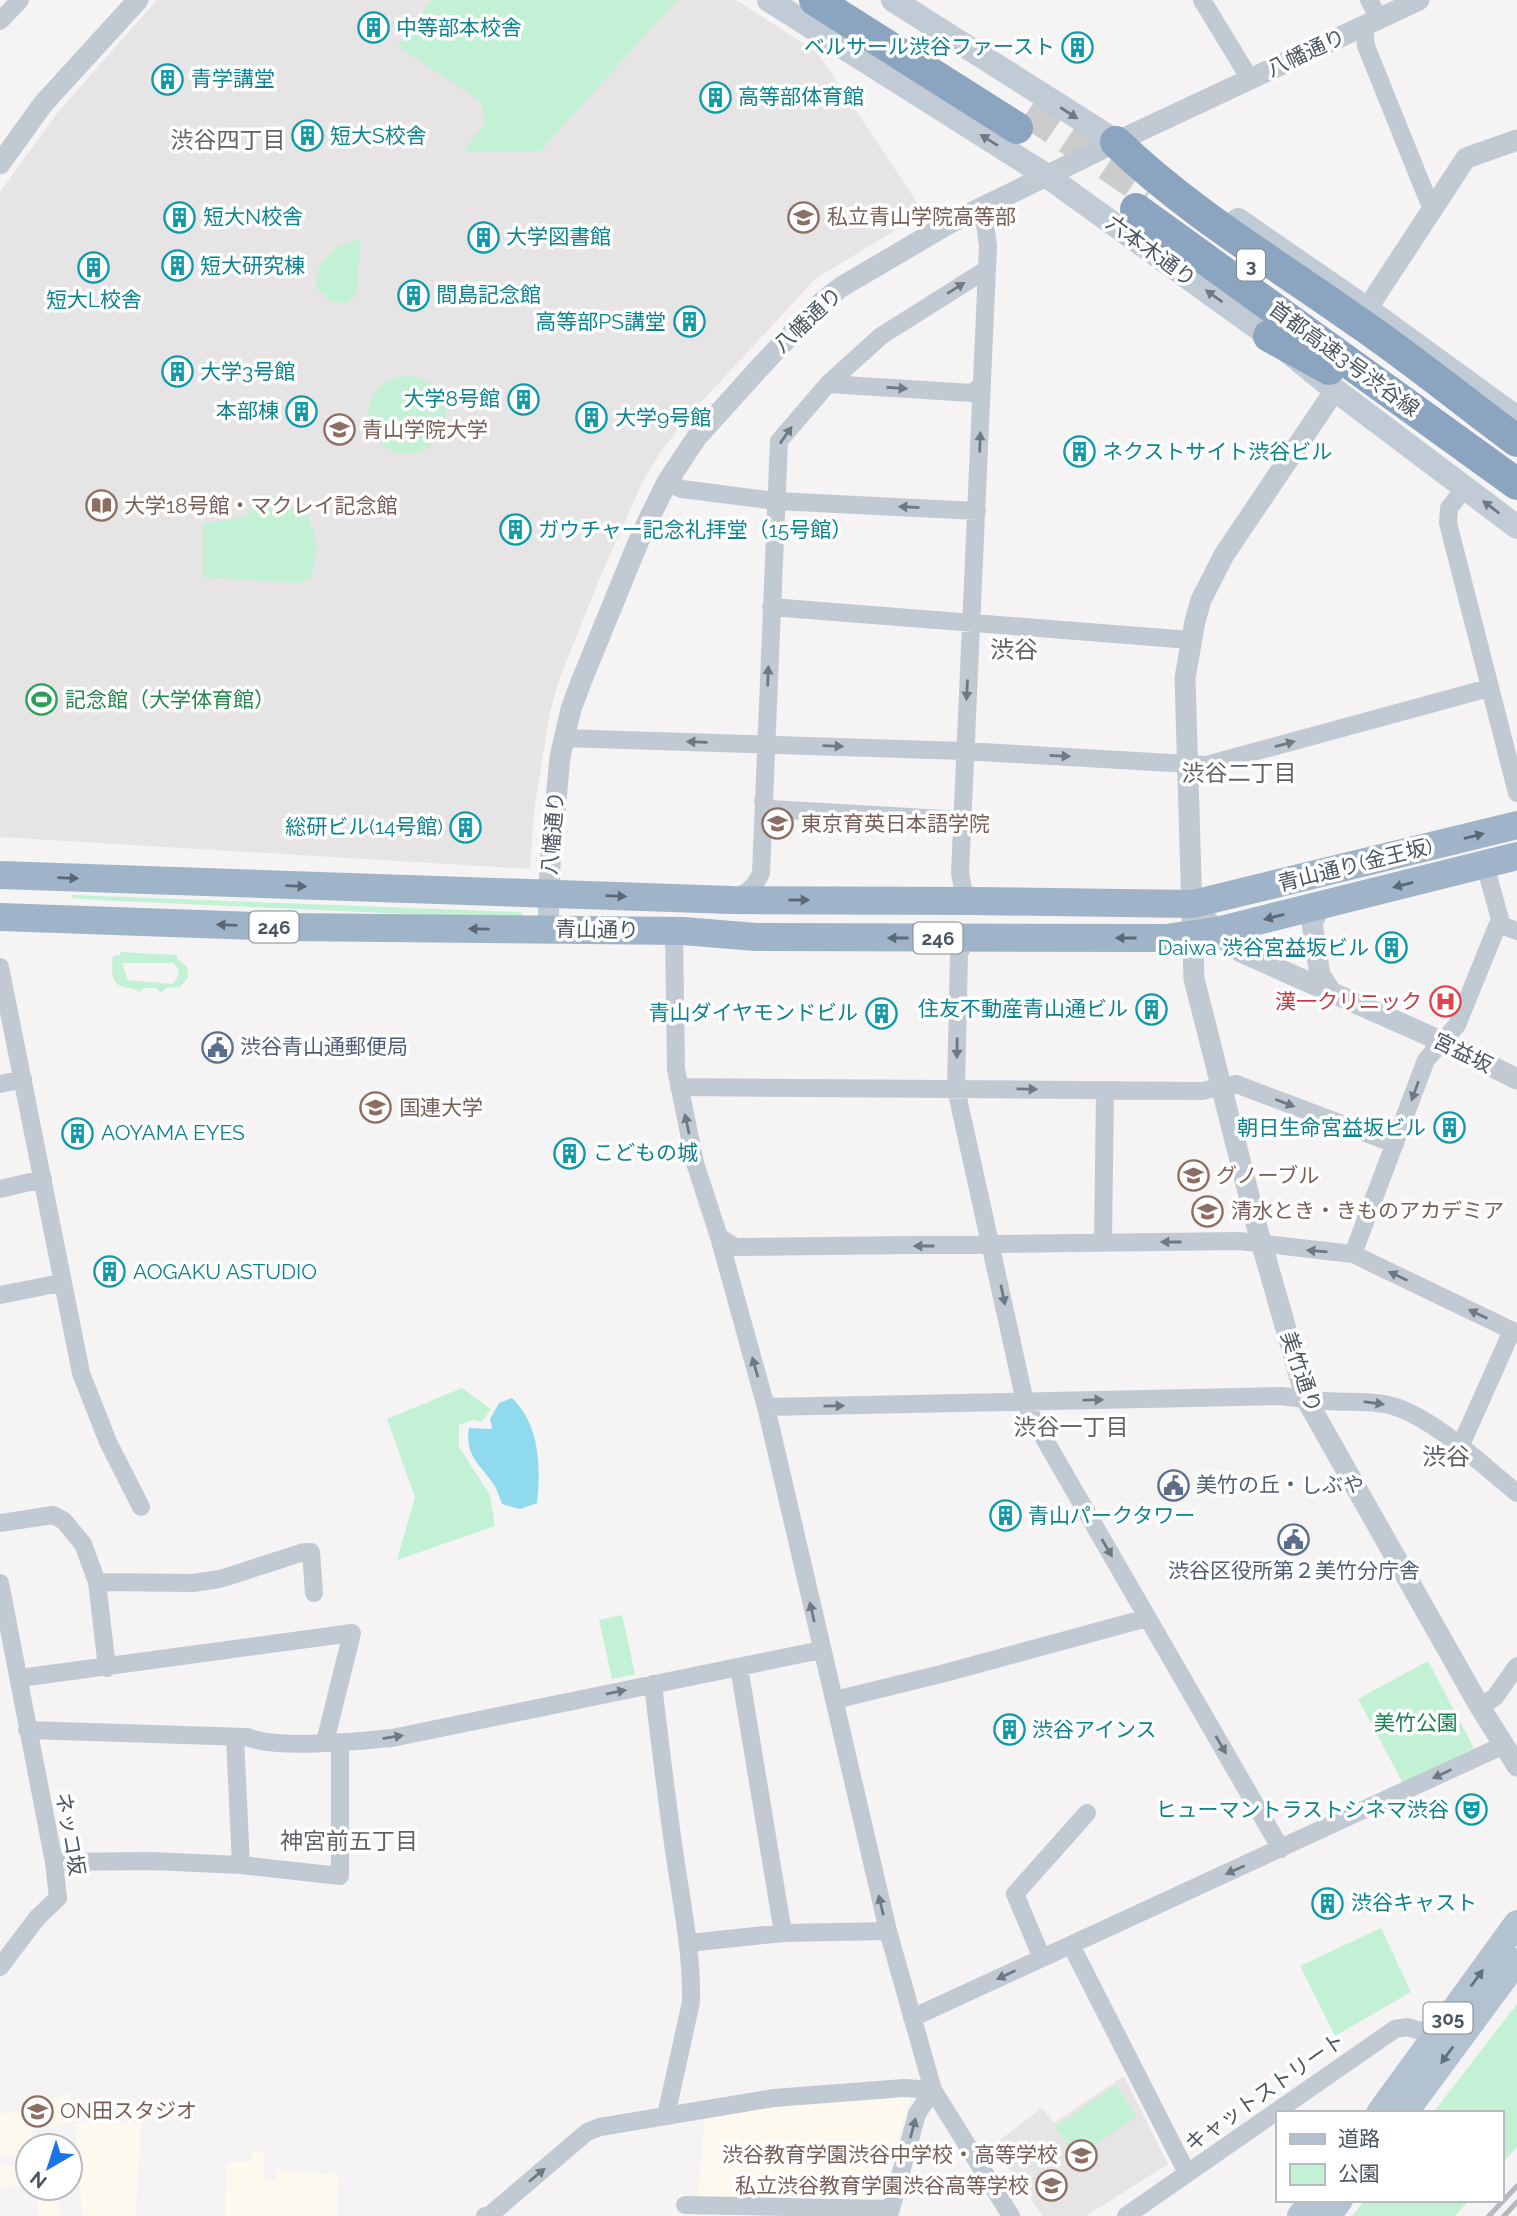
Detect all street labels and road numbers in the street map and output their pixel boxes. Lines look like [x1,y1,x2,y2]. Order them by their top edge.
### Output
street label: 八幡通り [1262,23,1349,82]
street label: 六本木通り [1101,210,1201,292]
road number: 3 [1237,249,1265,280]
street label: 八幡通り [768,282,847,357]
street label: 首都高速3号渋谷線 [1264,296,1424,421]
street label: 八幡通り [536,790,569,876]
street label: 青山通り(金王坂) [1275,833,1435,896]
road number: 246 [250,911,298,942]
street label: 青山通り [555,916,639,943]
road number: 246 [914,922,962,954]
street label: 宮益坂 [1429,1028,1497,1078]
street label: 美竹通り [1276,1328,1327,1416]
street label: ネッコ坂 [51,1790,90,1877]
road number: 305 [1424,2002,1472,2034]
street label: キャットストリート [1180,2027,1349,2156]

